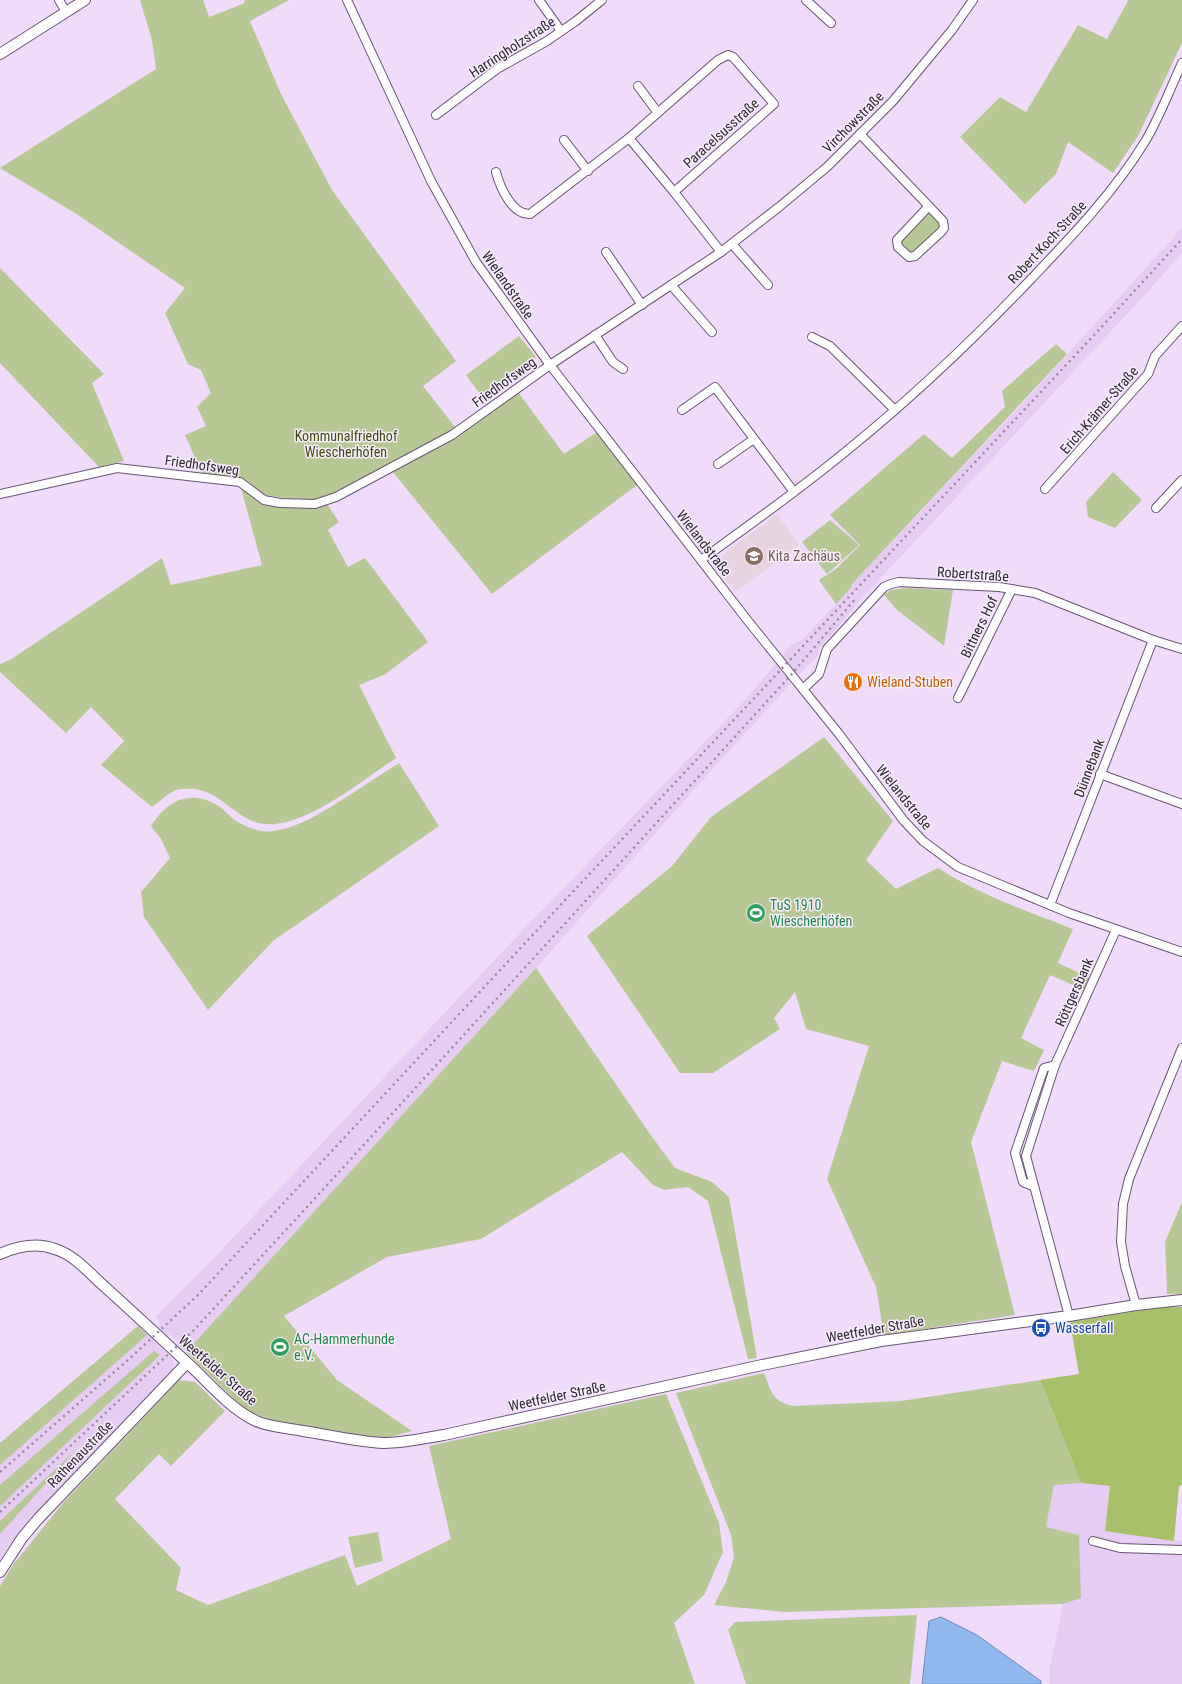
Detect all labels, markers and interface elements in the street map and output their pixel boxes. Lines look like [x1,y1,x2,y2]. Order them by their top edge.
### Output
street label: Harringholzstraße [466,13,558,81]
street label: Virchowstraße [819,88,887,156]
street label: Paracelsusstraße [680,95,762,171]
street label: Robert-Koch-Straße [1005,197,1090,287]
street label: Wielandstraße [479,248,538,322]
street label: Friedhofsweg [469,354,539,410]
street label: Erich-Krämer-Straße [1057,363,1141,457]
park label: Kommunalfriedhof Wiescherhöfen [295,428,398,460]
street label: Friedhofsweg [164,452,240,478]
street label: Wielandstraße [673,507,735,579]
school or university icon: Kita Zachäus [743,545,765,567]
place label: Kita Zachäus [768,548,840,564]
street label: Robertstraße [937,564,1010,585]
street label: Bittners Hof [957,593,1001,660]
restaurant icon: Wieland-Stuben [842,671,864,693]
place label: Wieland-Stuben [867,674,953,690]
street label: Dünnebank [1070,736,1108,800]
street label: Wielandstraße [873,761,935,833]
place label: TuS 1910 Wiescherhöfen [770,897,852,929]
sports icon: TuS 1910 Wiescherhöfen [745,902,767,924]
street label: Röttgersbank [1052,955,1097,1029]
street label: Weetfelder Straße [825,1312,925,1345]
bus stop icon: Wasserfall [1030,1317,1052,1339]
place label: Wasserfall [1055,1320,1113,1336]
place label: AC-Hammerhunde e.V. [294,1331,395,1363]
street label: Weetfelder Straße [175,1332,261,1409]
sports icon: AC-Hammerhunde e.V. [269,1336,291,1358]
street label: Weetfelder Straße [507,1378,607,1414]
street label: Rathenaustraße [44,1417,116,1491]

